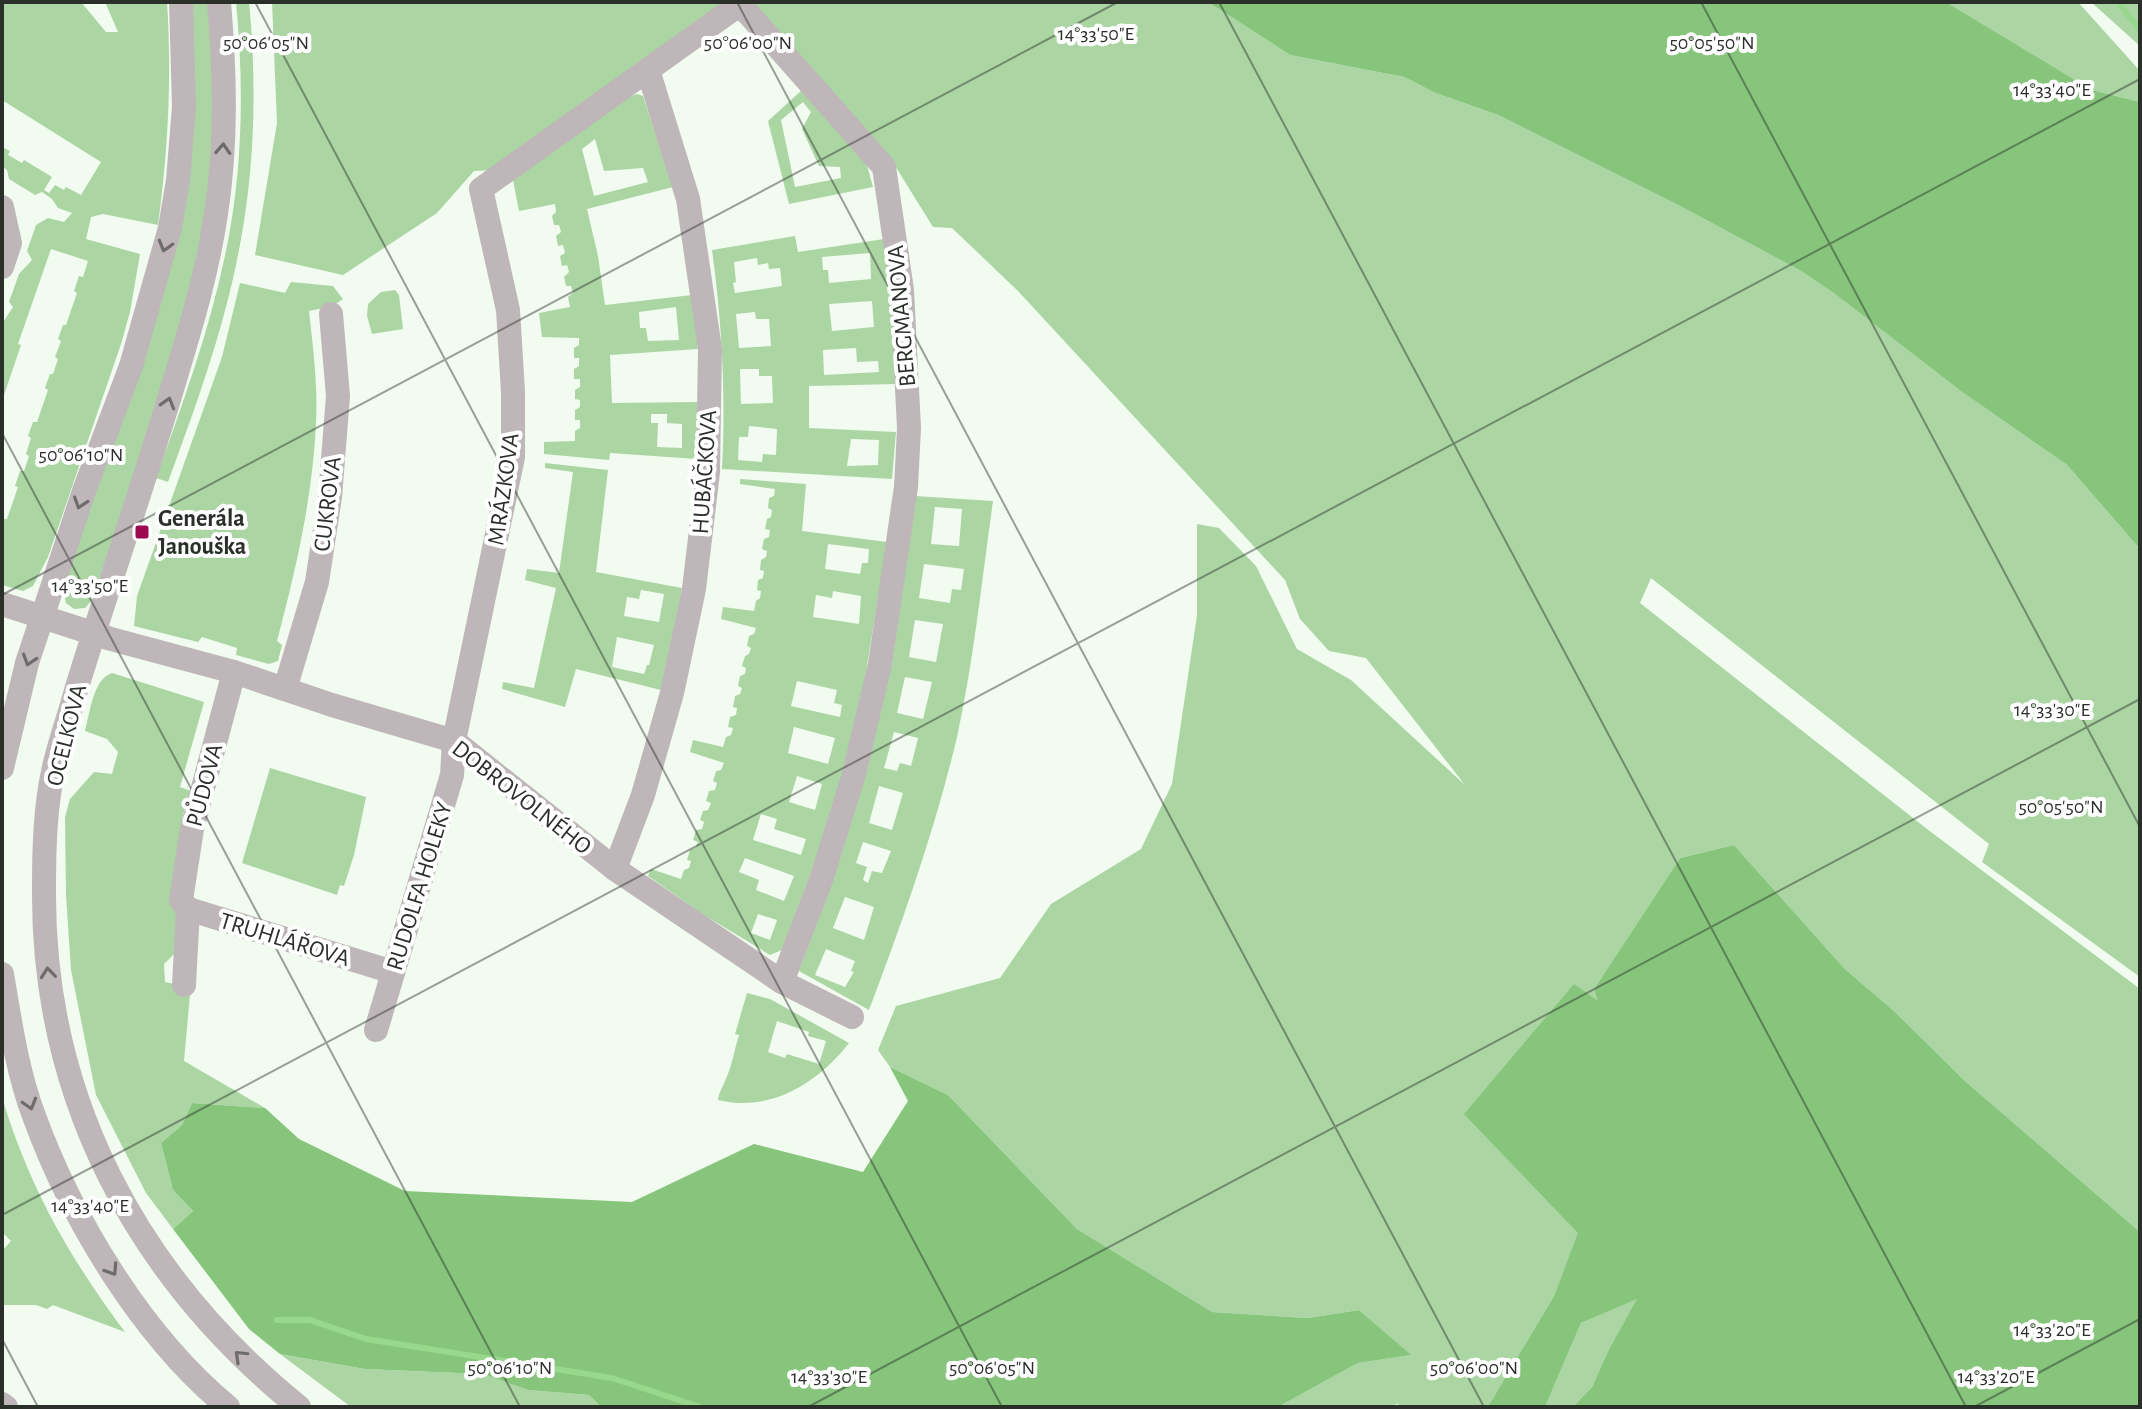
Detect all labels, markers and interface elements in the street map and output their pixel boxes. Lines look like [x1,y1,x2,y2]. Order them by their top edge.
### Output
text: 14°33'50"E [1058,24,1135,44]
text: 50°06'05"N [223,33,309,53]
text: 50°06'00"N [704,33,792,53]
text: 50°05'50"N [1669,33,1755,53]
text: 14°33'40"E [2013,80,2091,100]
one-way arrow [214,142,231,155]
one-way arrow [157,239,174,253]
street label: BERGMANOVA [884,244,920,388]
one-way arrow [159,396,175,410]
street label: HUBÁČKOVA [687,409,721,535]
street label: MRÁZKOVA [482,431,524,547]
text: 50°06'10"N [39,445,123,465]
street label: CUKROVA [310,455,346,553]
one-way arrow [74,496,90,510]
place label: Generála Janouška [158,507,246,559]
marker: Generála Janouška [133,523,151,541]
text: 14°33'50"E [52,576,129,596]
one-way arrow [22,653,38,667]
street label: OCELKOVA [43,682,91,788]
text: 14°33'30"E [2014,700,2090,720]
street label: DOBROVOLNÉHO [447,735,597,859]
street label: PŮDOVA [180,741,228,829]
text: 50°05'50"N [2018,797,2104,817]
street label: RUDOLFA HOLEKY [383,799,457,973]
street label: TRUHLÁŘOVA [217,907,353,971]
one-way arrow [40,966,57,979]
one-way arrow [21,1097,37,1111]
text: 14°33'40"E [51,1196,129,1216]
one-way arrow [102,1261,117,1275]
text: 14°33'20"E [2013,1320,2091,1340]
one-way arrow [235,1350,249,1365]
text: 50°06'10"N [468,1358,552,1378]
text: 50°06'05"N [949,1358,1035,1378]
text: 50°06'00"N [1430,1358,1518,1378]
text: 14°33'30"E [791,1367,867,1387]
text: 14°33'20"E [1957,1367,2035,1387]

